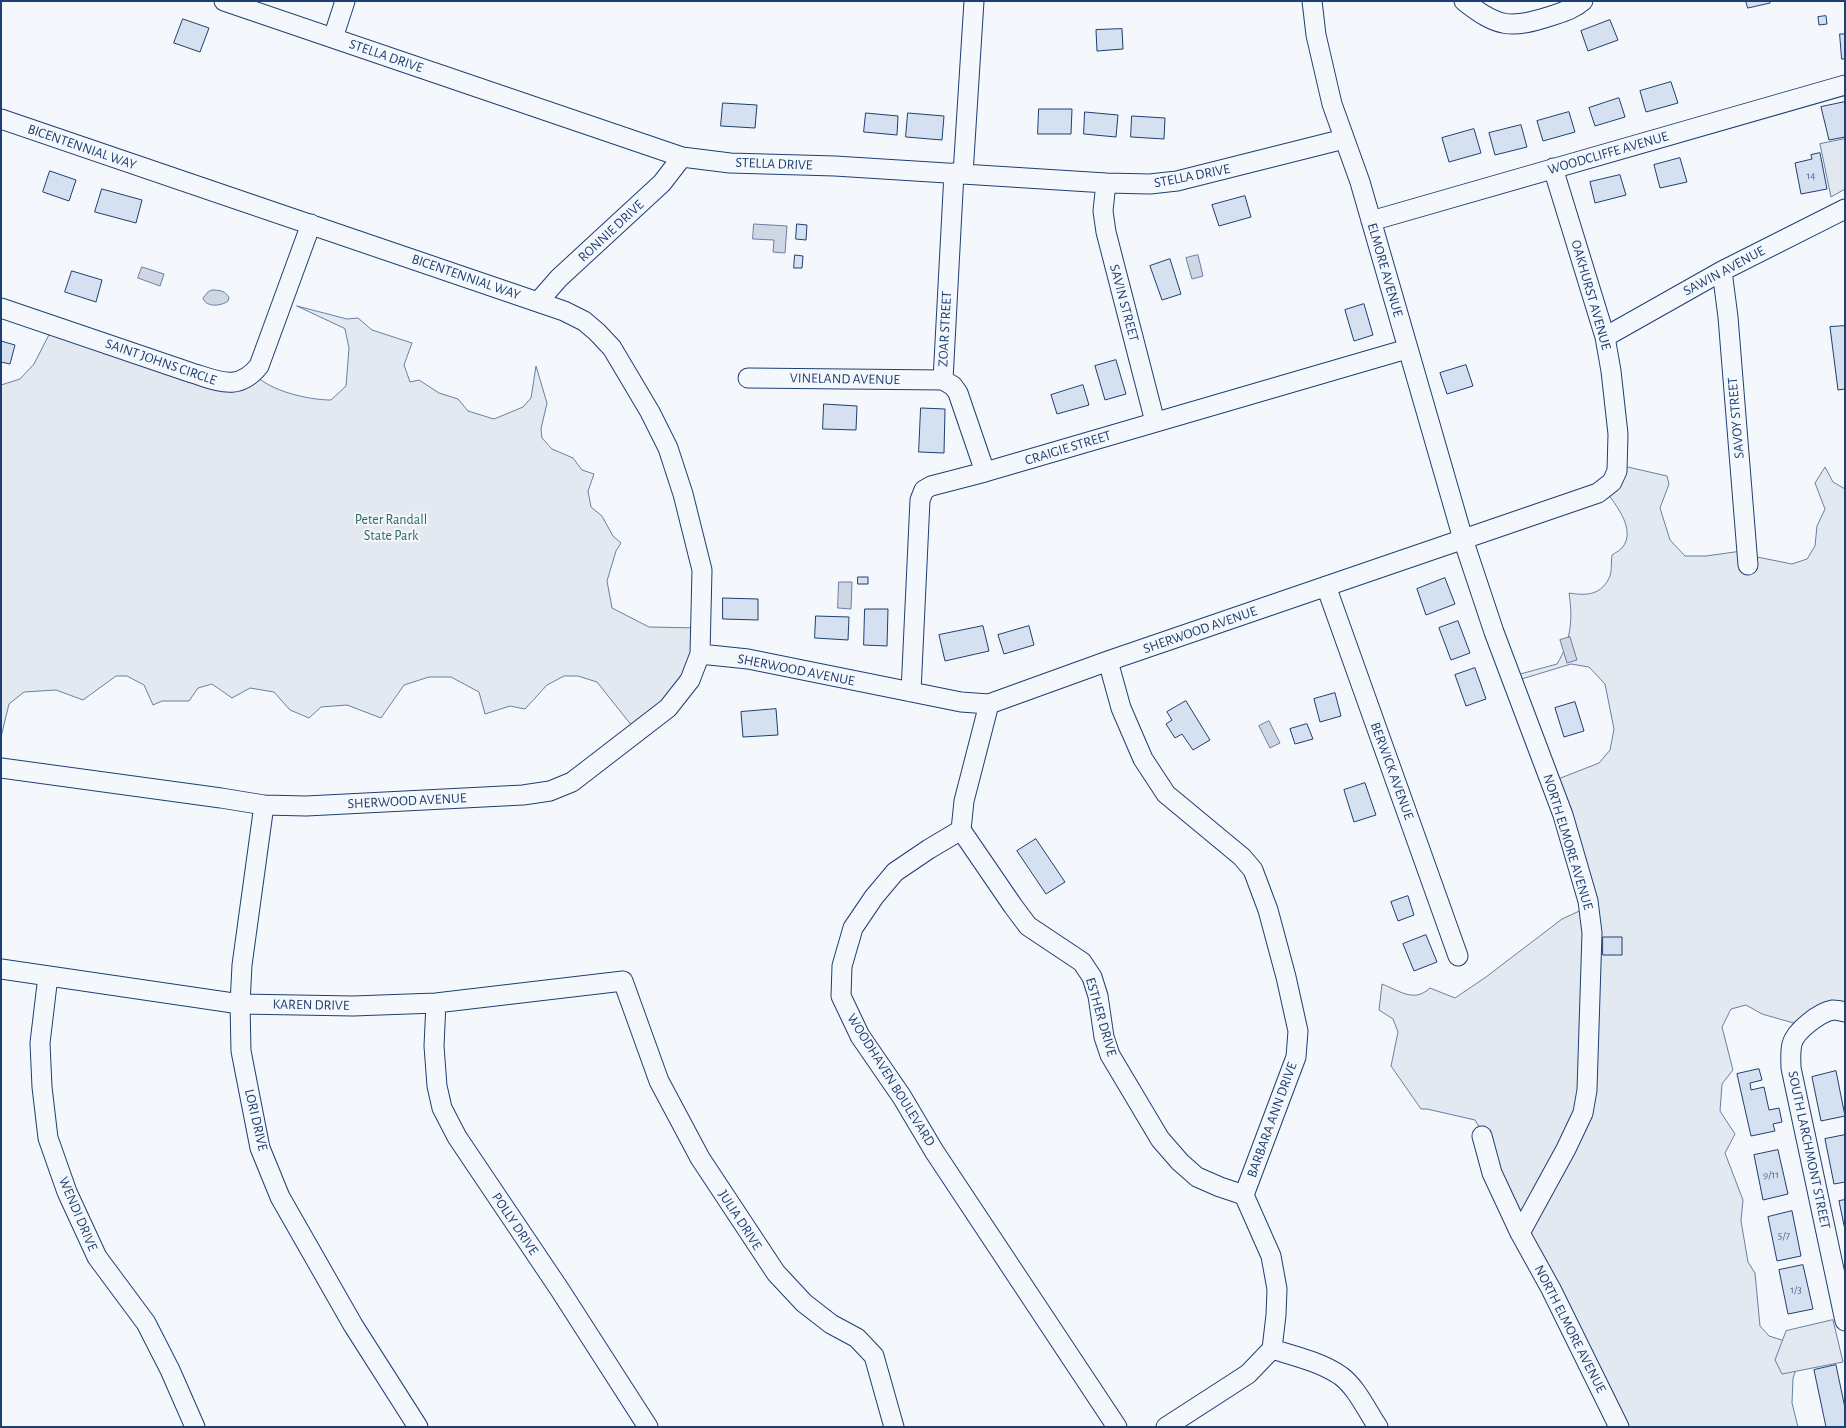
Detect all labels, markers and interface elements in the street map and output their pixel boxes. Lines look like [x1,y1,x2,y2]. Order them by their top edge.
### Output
street label: STELLA DRIVE [347,36,425,76]
street label: BICENTENNIAL WAY [25,120,139,174]
street label: WOODCLIFFE AVENUE [1546,128,1670,178]
street label: STELLA DRIVE [735,154,813,174]
street label: STELLA DRIVE [1153,160,1231,192]
house number: 14 [1806,169,1816,183]
street label: RONNIE DRIVE [575,196,647,266]
street label: ELMORE AVENUE [1364,221,1406,319]
street label: OAKHURST AVENUE [1567,238,1615,352]
street label: SAWIN AVENUE [1680,242,1768,300]
street label: BICENTENNIAL WAY [409,250,523,304]
street label: SAVIN STREET [1106,263,1142,343]
street label: ZOAR STREET [935,291,955,367]
street label: SAINT JOHNS CIRCLE [103,335,219,389]
street label: VINELAND AVENUE [790,370,900,388]
street label: SAVOY STREET [1724,377,1748,459]
street label: CRAIGIE STREET [1023,427,1113,469]
park label: Peter Randall State Park [355,512,427,544]
street label: SHERWOOD AVENUE [1141,603,1259,657]
street label: SHERWOOD AVENUE [736,650,856,690]
street label: BERWICK AVENUE [1367,720,1417,822]
street label: NORTH ELMORE AVENUE [1539,772,1597,912]
street label: SHERWOOD AVENUE [347,789,467,813]
street label: ESTHER DRIVE [1082,976,1120,1058]
street label: KAREN DRIVE [272,996,350,1014]
street label: WOODHAVEN BOULEVARD [843,1011,939,1149]
street label: BARBARA ANN DRIVE [1243,1060,1301,1180]
street label: SOUTH LARCHMONT STREET [1784,1069,1834,1231]
street label: LORI DRIVE [241,1087,271,1153]
house number: 9/11 [1763,1168,1779,1182]
street label: WENDI DRIVE [55,1174,101,1254]
street label: JULIA DRIVE [714,1187,766,1253]
street label: POLLY DRIVE [488,1190,542,1258]
house number: 5/7 [1778,1229,1790,1243]
street label: NORTH ELMORE AVENUE [1530,1262,1610,1396]
house number: 1/3 [1790,1283,1802,1297]

